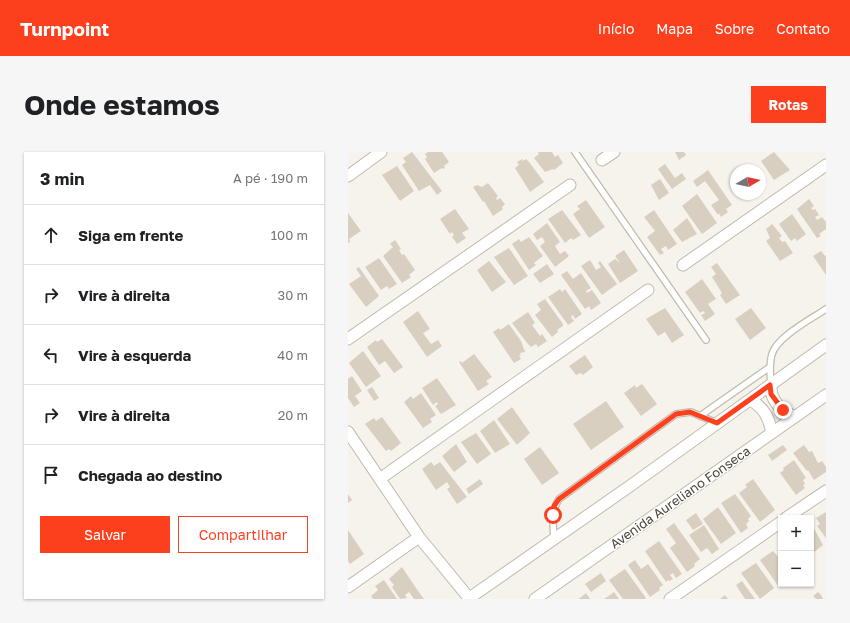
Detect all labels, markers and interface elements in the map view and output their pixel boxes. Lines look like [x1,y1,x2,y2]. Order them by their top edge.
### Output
text: Turnpoint [20,17,109,40]
text: Início [598,20,634,37]
text: Mapa [656,20,693,37]
text: Sobre [715,20,754,37]
text: Contato [776,20,830,37]
button: Rotas [751,86,826,123]
text: Onde estamos [24,88,220,121]
north arrow [730,164,766,200]
text: 3 min [40,168,84,189]
text: A pé · 190 m [233,170,308,186]
icon: ahead [40,224,62,246]
text: Siga em frente [78,226,183,244]
text: 100 m [271,227,308,243]
icon: right [40,284,62,306]
text: Vire à direita [78,286,170,304]
text: 30 m [278,287,308,303]
icon: left [40,344,62,366]
text: Vire à esquerda [78,346,191,364]
text: 40 m [277,347,308,363]
route end [774,401,792,419]
icon: right [40,404,62,426]
text: Vire à direita [78,406,170,424]
text: 20 m [278,407,308,423]
street label: Avenida Aureliano Fonseca [607,442,753,552]
icon: arrive [40,464,62,486]
text: Chegada ao destino [78,466,222,484]
route start [544,506,562,524]
map controls [778,515,814,587]
button: + [778,515,814,551]
button: Salvar [40,516,170,553]
button: Compartilhar [178,516,308,553]
button: − [778,551,814,587]

